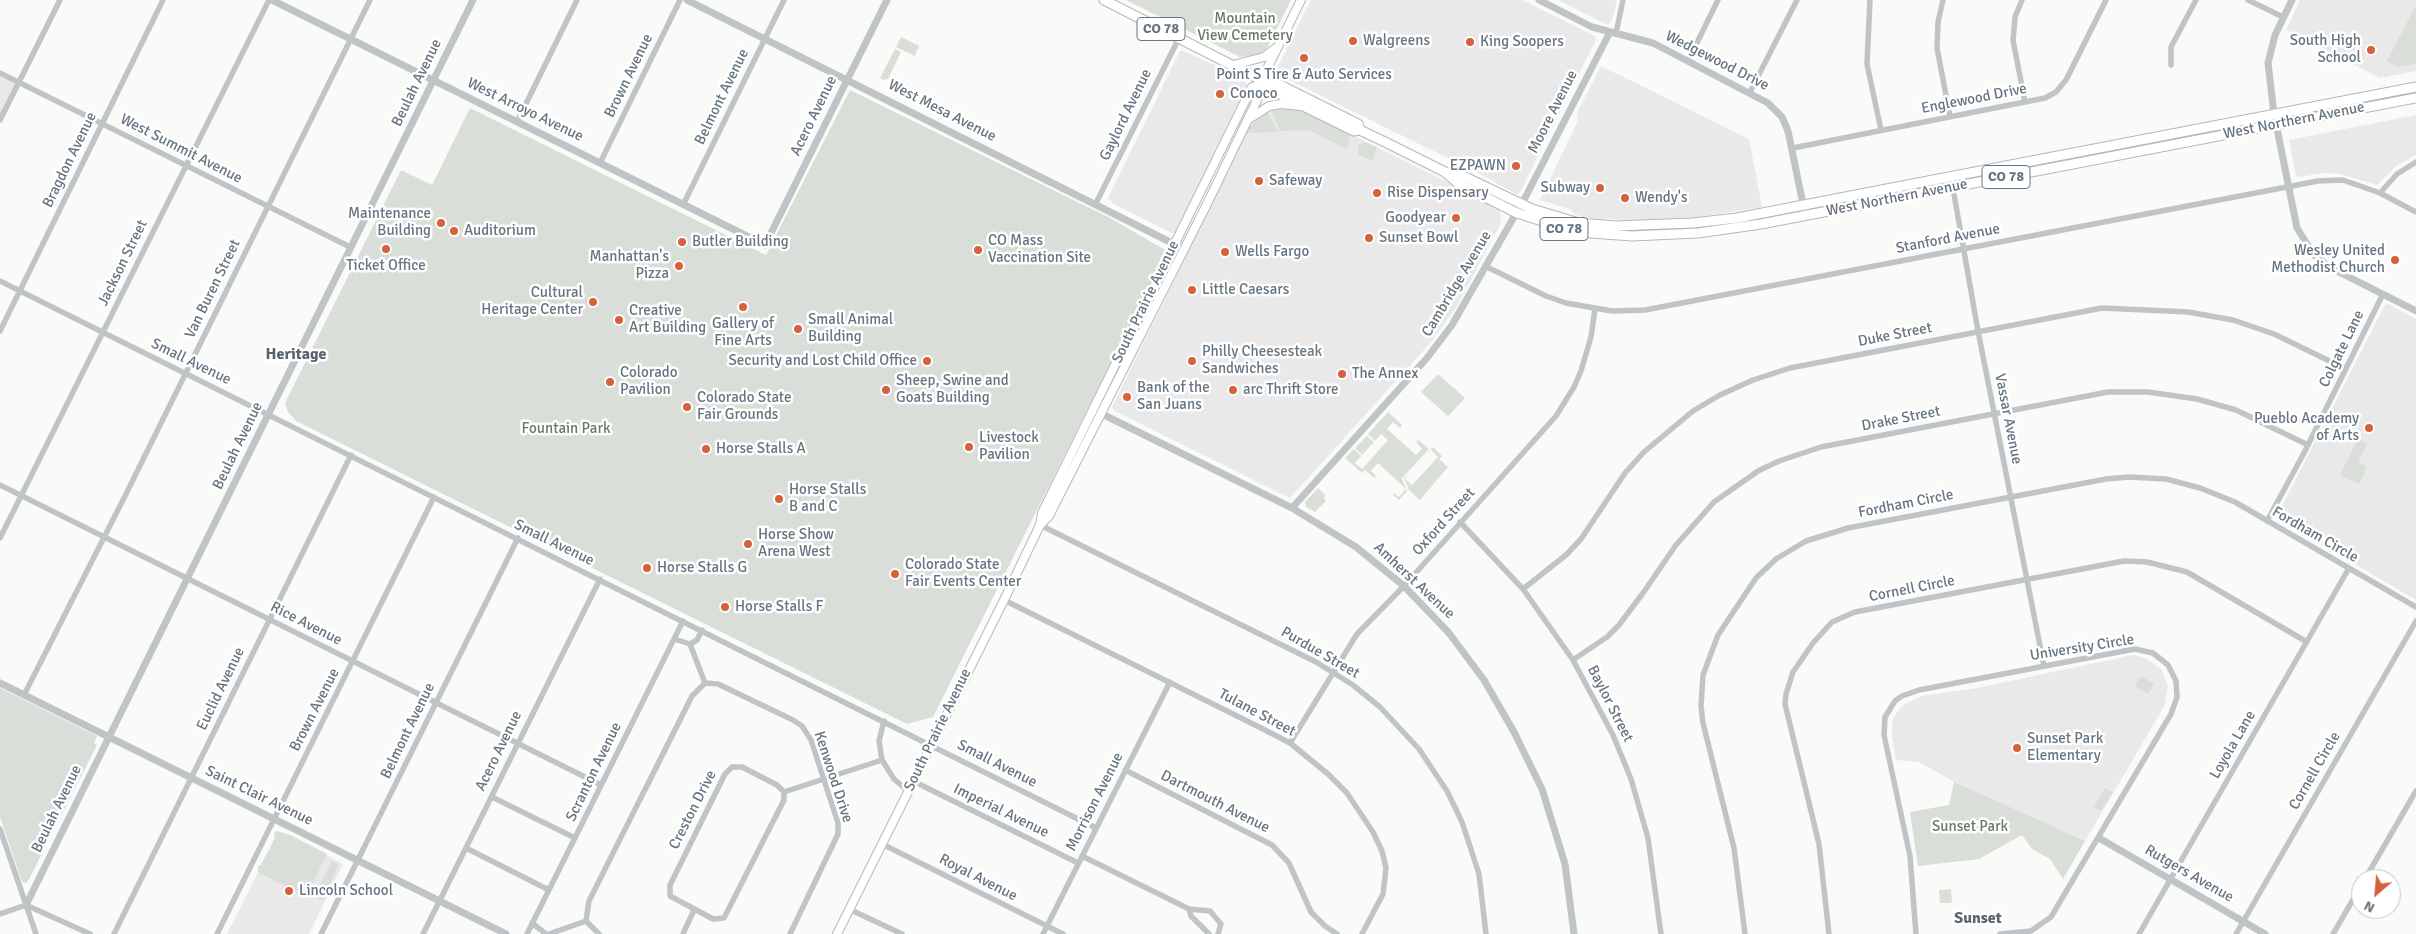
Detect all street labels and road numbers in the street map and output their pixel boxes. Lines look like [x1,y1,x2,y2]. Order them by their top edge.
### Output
road number: CO 78 [1137,18,1185,40]
street label: Wedgewood Drive [1662,27,1772,95]
street label: Brown Avenue [601,31,657,121]
street label: Beulah Avenue [388,36,446,130]
street label: Belmont Avenue [691,46,753,148]
street label: Gaylord Avenue [1096,66,1156,164]
street label: Moore Avenue [1524,68,1582,156]
street label: Acero Avenue [787,73,841,159]
street label: West Arroyo Avenue [464,74,586,146]
street label: West Mesa Avenue [885,76,999,146]
street label: Englewood Drive [1920,80,2028,118]
street label: West Northern Avenue [2222,98,2366,144]
street label: Bragdon Avenue [39,109,101,211]
street label: West Summit Avenue [117,110,245,188]
road number: CO 78 [1982,166,2030,188]
street label: West Northern Avenue [1825,175,1969,221]
street label: Jackson Street [94,217,152,309]
road number: CO 78 [1540,218,1588,240]
street label: Stanford Avenue [1894,220,2002,258]
street label: Cambridge Avenue [1418,228,1496,340]
street label: Van Buren Street [181,237,245,341]
street label: South Prairie Avenue [1109,238,1183,366]
street label: Colgate Lane [2316,308,2368,390]
street label: Duke Street [1856,319,1934,351]
street label: Small Avenue [148,335,234,389]
street label: Vassar Avenue [1990,372,2026,466]
street label: Beulah Avenue [209,399,267,493]
street label: Drake Street [1860,403,1942,435]
street label: Oxford Street [1409,484,1479,560]
street label: Fordham Circle [1857,486,1955,522]
street label: Fordham Circle [2269,503,2361,567]
street label: Small Avenue [511,516,597,570]
street label: Amherst Avenue [1370,539,1458,623]
street label: Cornell Circle [1868,572,1956,606]
street label: Rice Avenue [267,598,345,650]
street label: Purdue Street [1277,623,1363,683]
street label: University Circle [2029,631,2135,665]
street label: Euclid Avenue [193,645,249,733]
street label: Baylor Street [1583,663,1637,745]
street label: Brown Avenue [286,665,344,755]
street label: South Prairie Avenue [901,666,975,794]
street label: Belmont Avenue [377,680,439,782]
street label: Tulane Street [1215,685,1299,741]
street label: Acero Avenue [472,708,526,794]
street label: Loyola Lane [2206,708,2260,782]
street label: Scranton Avenue [562,720,626,824]
street label: Kenwood Drive [810,729,856,825]
street label: Cornell Circle [2285,729,2345,813]
street label: Small Avenue [954,736,1040,792]
street label: Morrison Avenue [1062,750,1128,854]
street label: Beulah Avenue [28,762,86,856]
street label: Saint Clair Avenue [202,762,316,830]
street label: Creston Drive [665,767,721,853]
street label: Dartmouth Avenue [1158,767,1272,837]
street label: Imperial Avenue [950,780,1052,842]
street label: Rutgers Avenue [2141,841,2237,907]
street label: Royal Avenue [936,851,1020,905]

